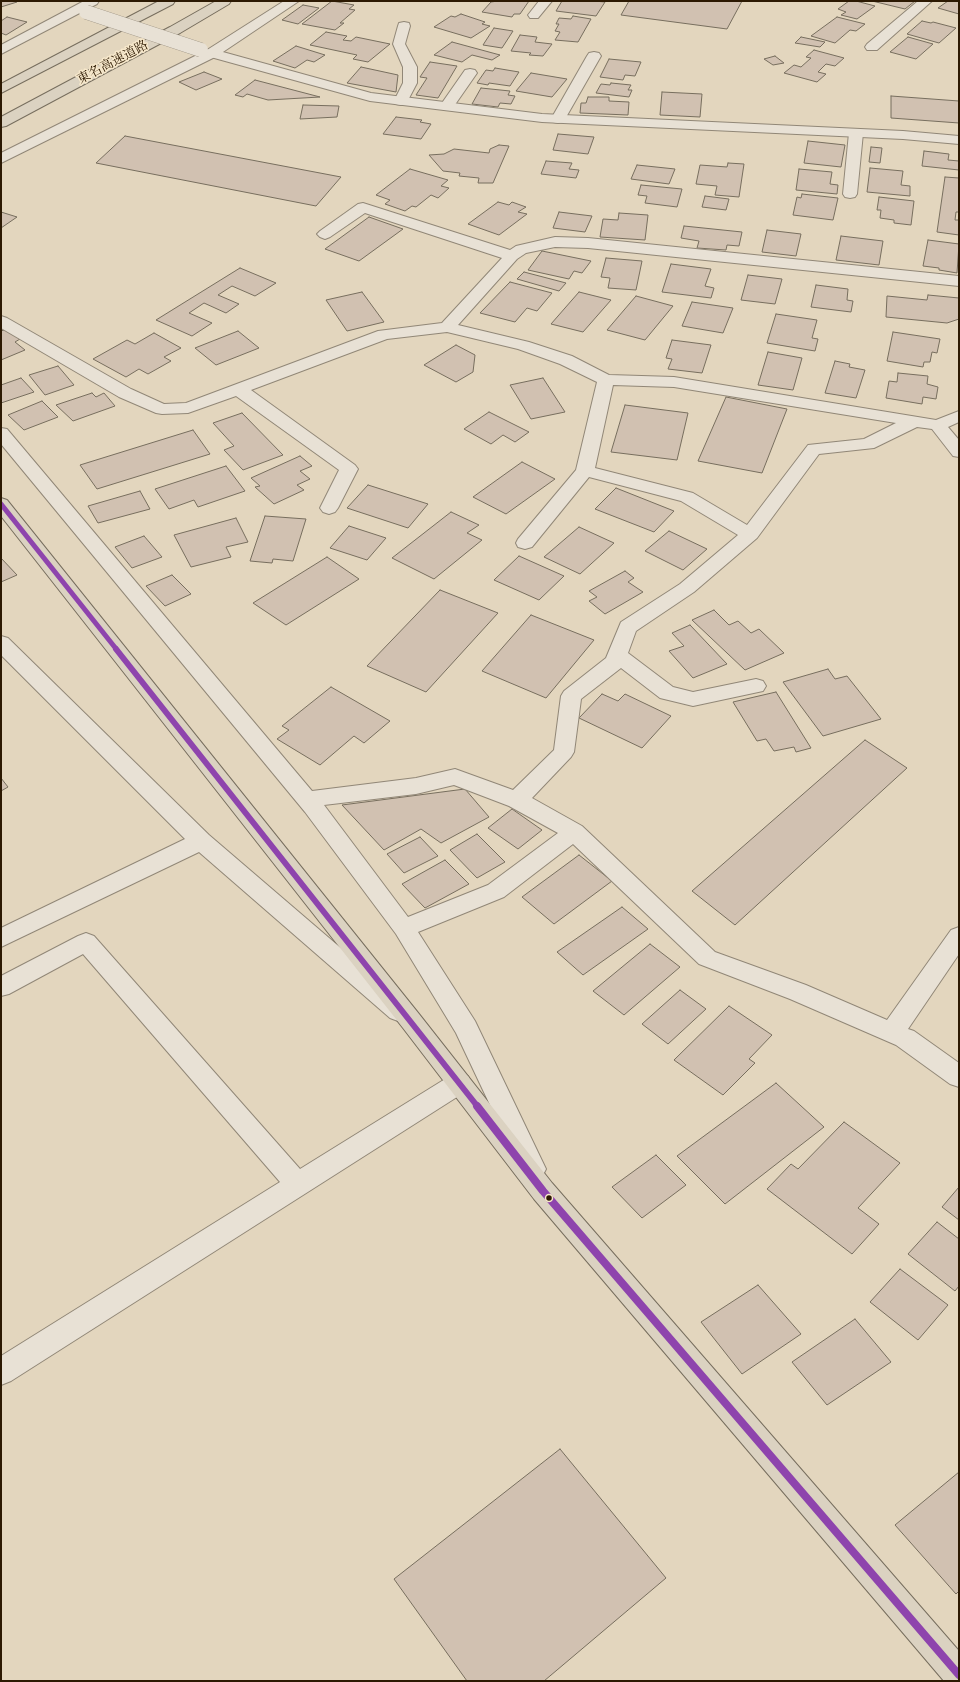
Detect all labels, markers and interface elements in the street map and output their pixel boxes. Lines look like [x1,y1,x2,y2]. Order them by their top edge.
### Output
street label: 東名高速道路 [75,38,151,88]
unlabelled marker [544,1193,554,1203]

